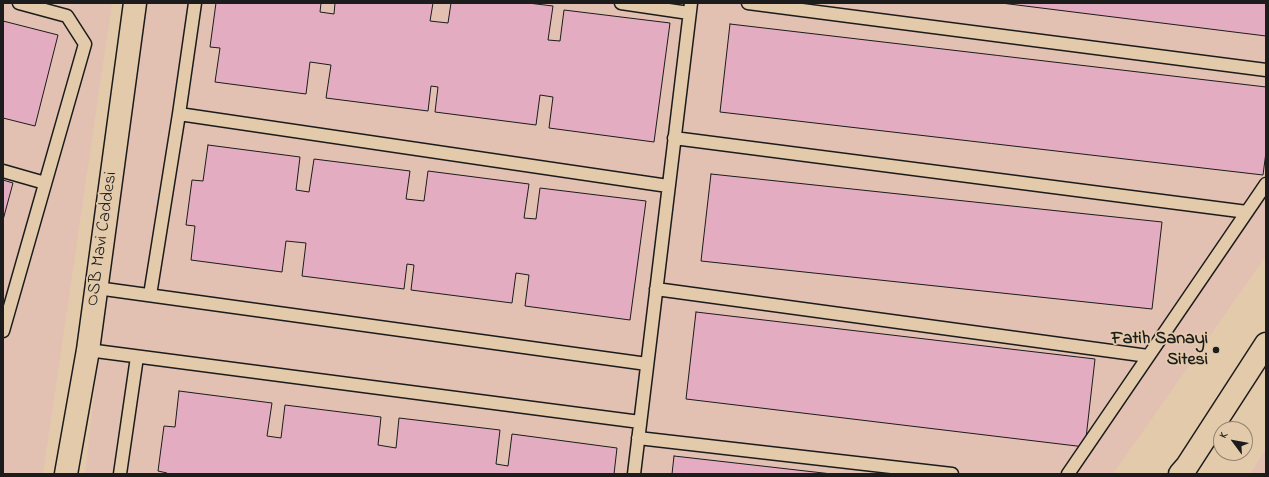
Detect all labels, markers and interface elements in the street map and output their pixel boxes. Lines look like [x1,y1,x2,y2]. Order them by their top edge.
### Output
street label: OSB Mavi Caddesi [83,170,123,308]
place label: Fatih Sanayi Sitesi [1111,329,1208,372]
marker: Fatih Sanayi Sitesi [1211,345,1221,355]
north arrow [1213,421,1253,461]
text: K [1215,429,1232,442]

